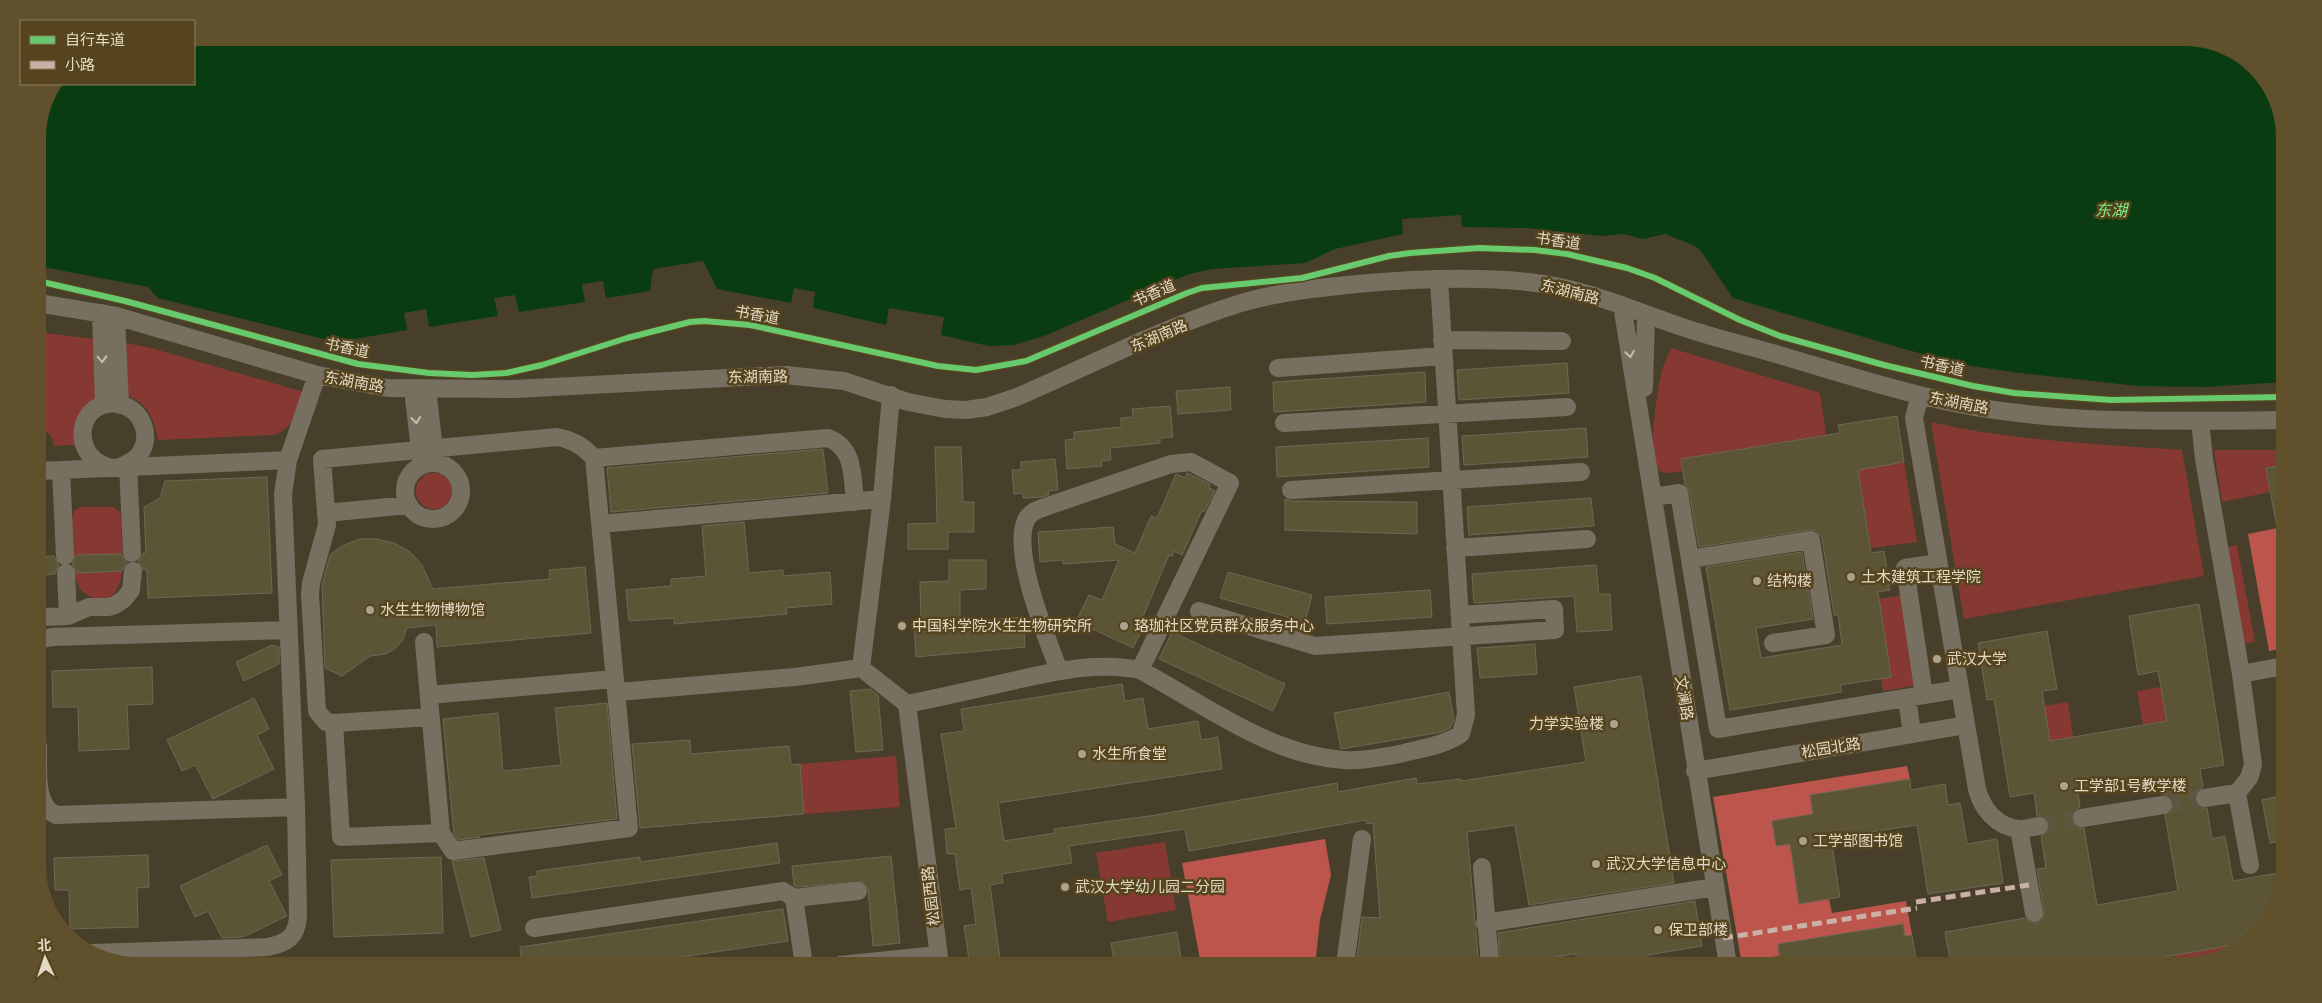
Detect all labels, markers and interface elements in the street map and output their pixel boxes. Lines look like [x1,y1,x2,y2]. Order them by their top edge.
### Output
legend [20,20,195,85]
text: 自行车道 [65,30,125,51]
text: 小路 [65,55,95,76]
water label: 东湖 [2095,200,2130,222]
street label: 书香道 [1534,228,1582,255]
street label: 书香道 [1129,275,1179,312]
street label: 东湖南路 [1538,275,1602,310]
street label: 书香道 [733,301,781,330]
street label: 东湖南路 [1127,315,1191,358]
street label: 书香道 [323,334,371,363]
one-way arrow [1625,349,1635,358]
street label: 书香道 [1918,351,1966,382]
one-way arrow [97,356,107,363]
street label: 东湖南路 [728,366,788,389]
street label: 东湖南路 [323,367,385,398]
street label: 东湖南路 [1927,387,1990,420]
one-way arrow [410,416,421,424]
place label: 土木建筑工程学院 [1861,567,1981,588]
place label: 结构楼 [1767,571,1812,592]
marker: 土木建筑工程学院 [1845,571,1857,583]
marker: 结构楼 [1751,575,1763,587]
place label: 水生生物博物馆 [380,600,485,621]
marker: 水生生物博物馆 [364,604,376,616]
place label: 中国科学院水生生物研究所 [912,616,1092,637]
place label: 珞珈社区党员群众服务中心 [1134,616,1314,637]
marker: 中国科学院水生生物研究所 [896,620,908,632]
marker: 珞珈社区党员群众服务中心 [1118,620,1130,632]
place label: 武汉大学 [1947,649,2007,670]
marker: 武汉大学 [1931,653,1943,665]
street label: 文澜路 [1670,674,1697,722]
place label: 力学实验楼 [1529,714,1604,735]
marker: 力学实验楼 [1608,718,1620,730]
street label: 松园北路 [1800,733,1862,764]
place label: 水生所食堂 [1092,744,1167,765]
marker: 水生所食堂 [1076,748,1088,760]
place label: 工学部1号教学楼 [2074,776,2186,797]
marker: 工学部1号教学楼 [2058,780,2070,792]
place label: 工学部图书馆 [1813,831,1903,852]
marker: 工学部图书馆 [1797,835,1809,847]
place label: 武汉大学信息中心 [1606,854,1726,875]
marker: 武汉大学信息中心 [1590,858,1602,870]
street label: 松园西路 [917,865,946,927]
place label: 武汉大学幼儿园二分园 [1075,877,1225,898]
marker: 武汉大学幼儿园二分园 [1059,881,1071,893]
place label: 保卫部楼 [1668,920,1728,941]
marker: 保卫部楼 [1652,924,1664,936]
north arrow [20,933,70,983]
text: 北 [37,936,52,956]

